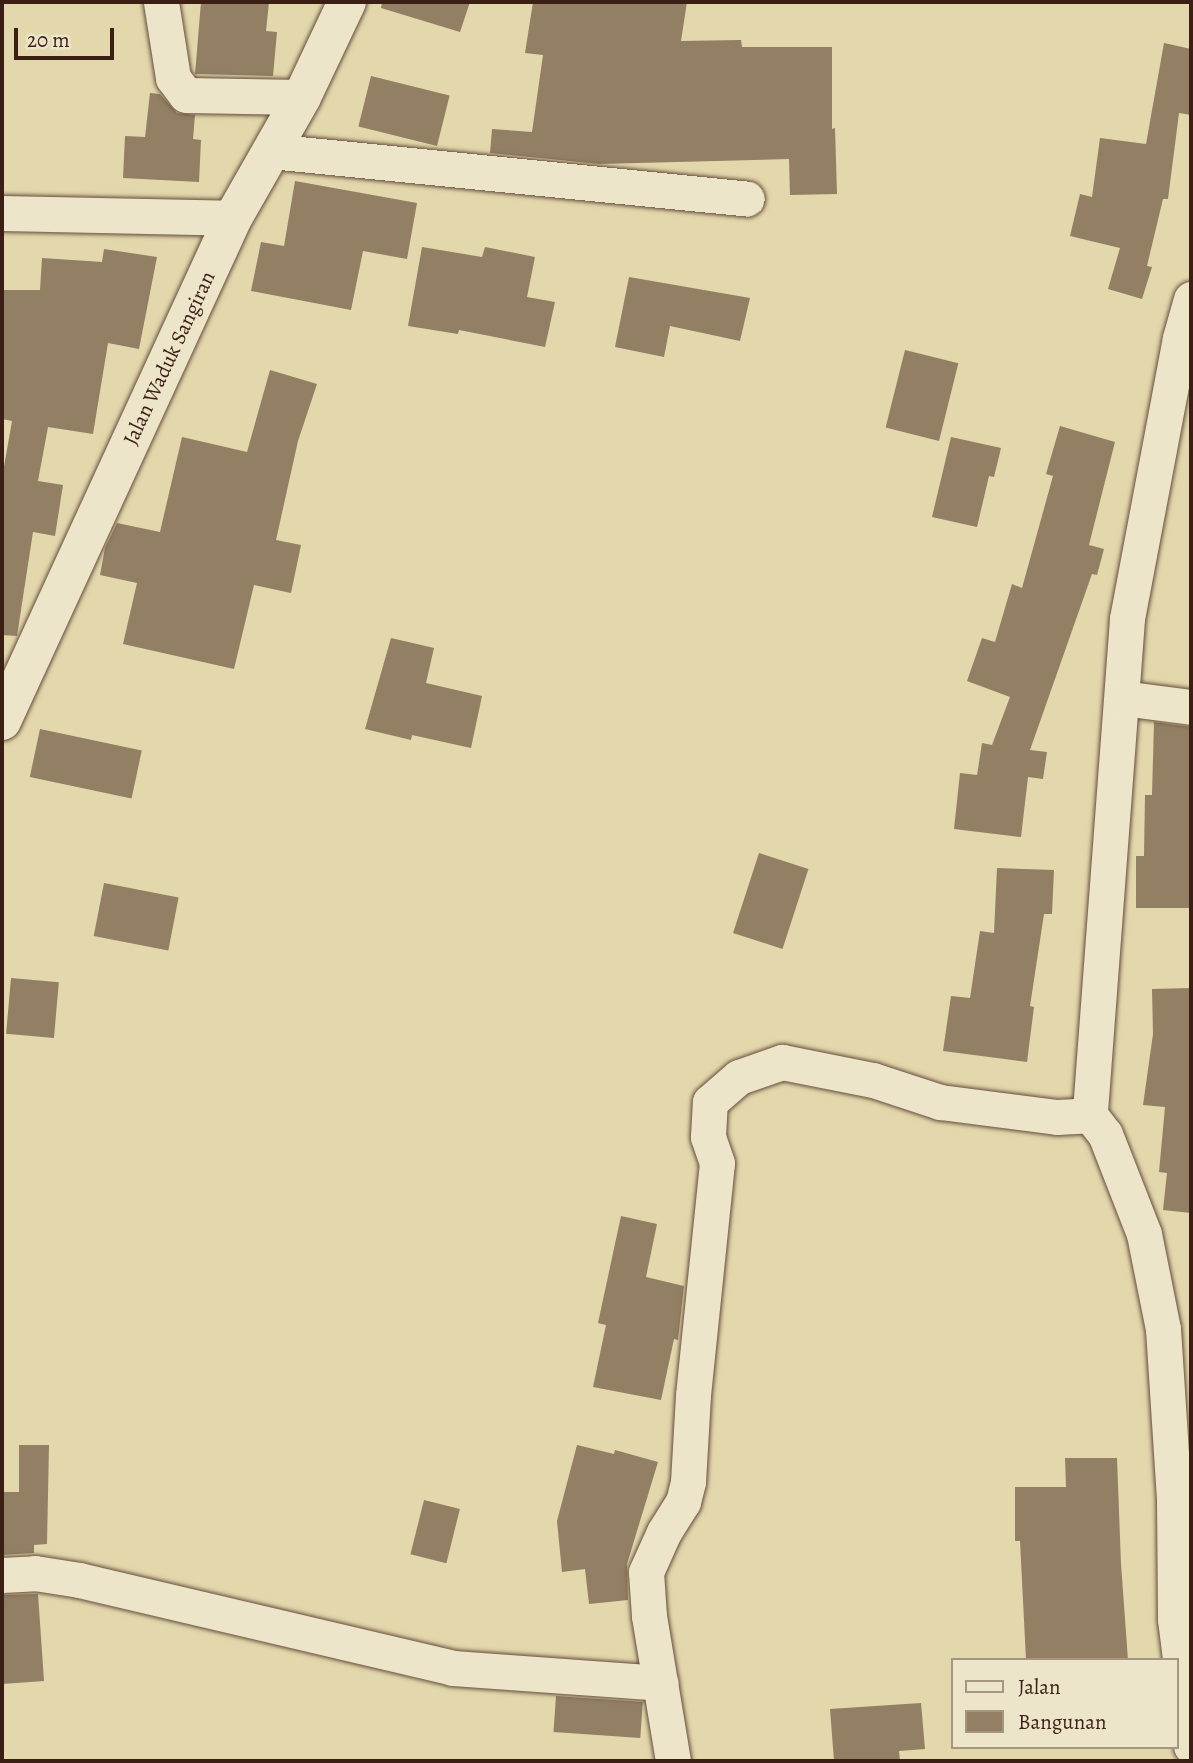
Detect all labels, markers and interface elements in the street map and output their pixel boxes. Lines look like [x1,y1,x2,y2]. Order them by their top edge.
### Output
scale bar [18,14,117,58]
text: 20 m [27,26,70,54]
street label: Jalan Waduk Sangiran [118,267,220,449]
legend [951,1658,1179,1749]
text: Jalan [1018,1673,1060,1701]
text: Bangunan [1018,1708,1107,1736]

